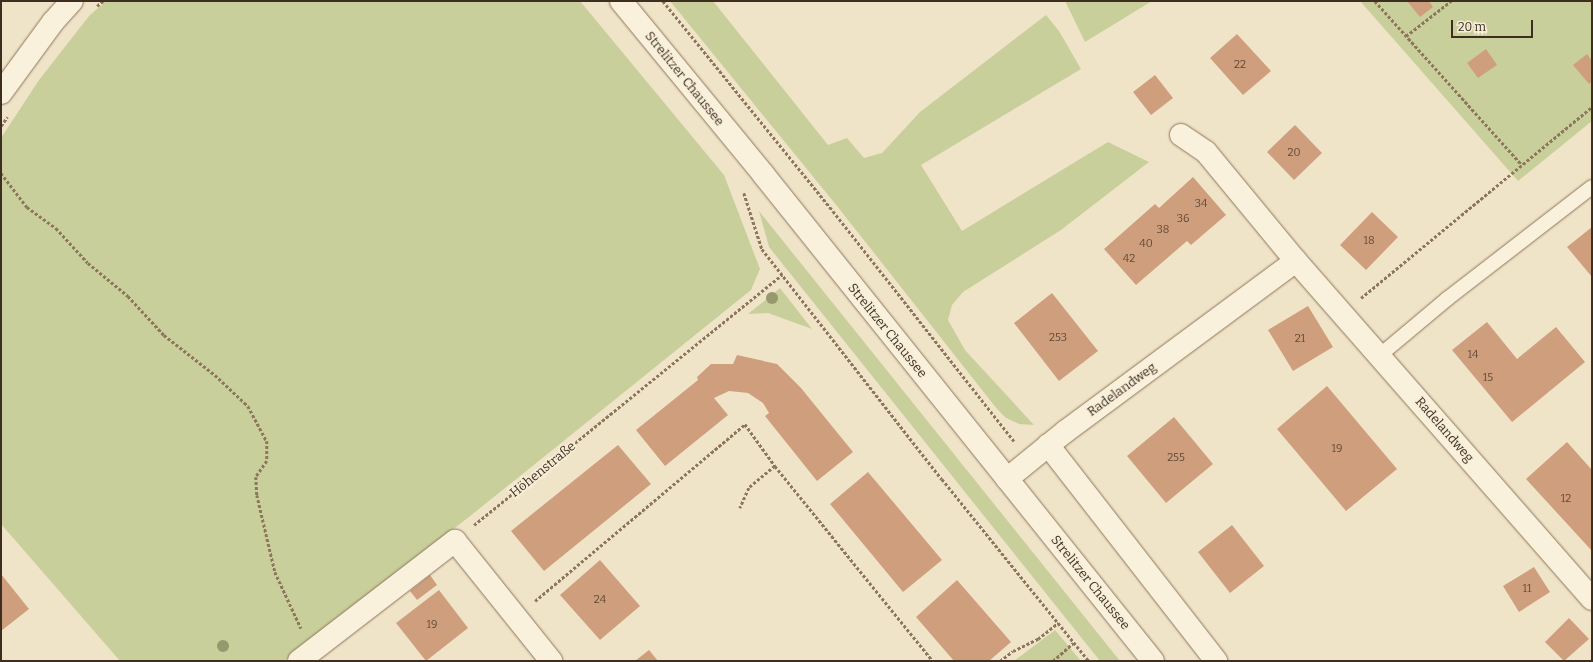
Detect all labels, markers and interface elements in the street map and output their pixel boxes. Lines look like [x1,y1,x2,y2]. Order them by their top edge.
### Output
scale bar [1453,12,1535,38]
text: 20 m [1458,20,1486,34]
street label: Strelitzer Chaussee [641,29,727,129]
house number: 22 [1234,58,1246,72]
house number: 20 [1287,146,1301,160]
house number: 34 [1195,197,1207,211]
house number: 36 [1177,212,1189,226]
house number: 38 [1157,223,1169,237]
house number: 18 [1363,234,1375,248]
house number: 40 [1139,237,1153,251]
house number: 42 [1123,252,1135,266]
street label: Strelitzer Chaussee [844,281,930,381]
house number: 253 [1049,331,1067,345]
house number: 21 [1295,332,1305,346]
house number: 14 [1468,348,1478,362]
street label: Radelandweg [1085,360,1159,420]
house number: 15 [1483,371,1493,385]
street label: Radelandweg [1411,394,1477,466]
street label: Höhenstraße [507,439,579,501]
house number: 19 [1332,442,1342,456]
house number: 255 [1167,451,1185,465]
house number: 12 [1561,492,1571,506]
street label: Strelitzer Chaussee [1047,533,1133,633]
house number: 11 [1523,582,1531,596]
house number: 24 [594,593,606,607]
house number: 19 [427,618,437,632]

